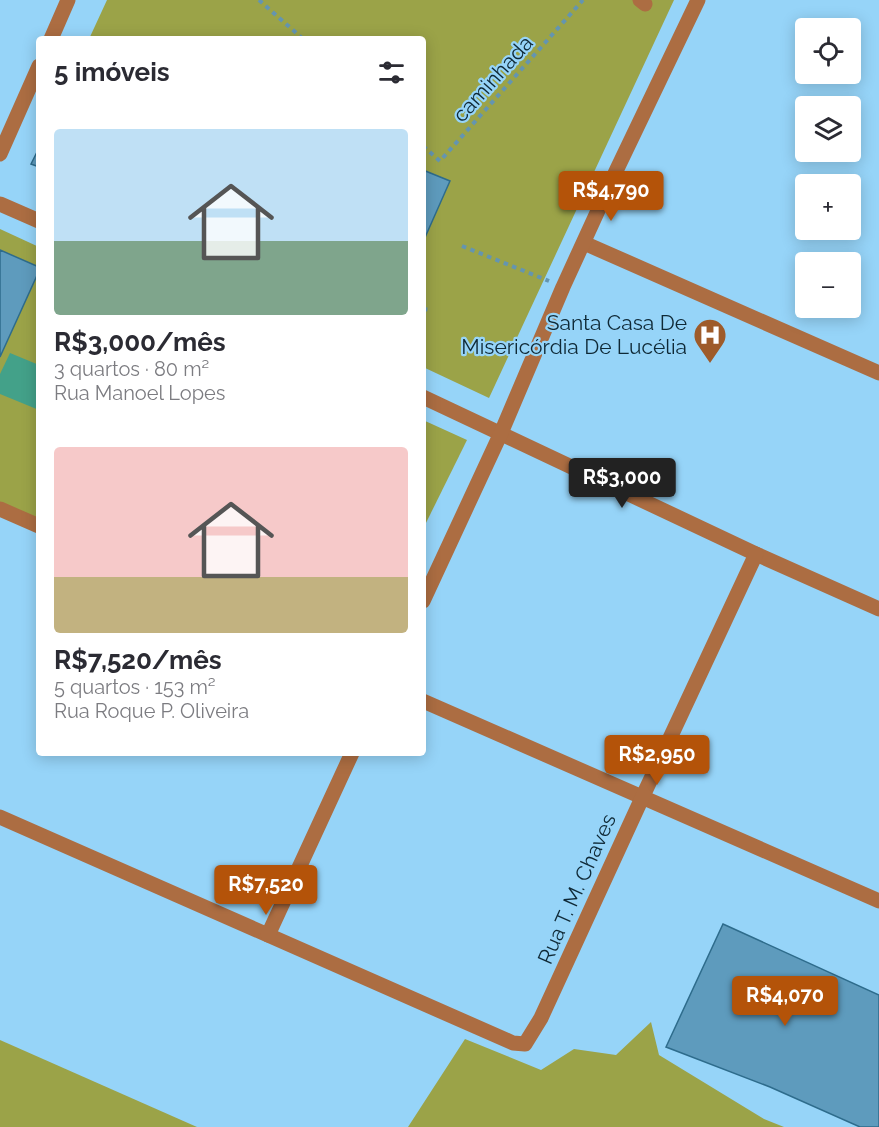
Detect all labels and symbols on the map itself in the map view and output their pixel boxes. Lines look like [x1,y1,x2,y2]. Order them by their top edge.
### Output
street label: caminhada [447,30,538,127]
pin: R$4,790 [556,171,666,222]
place label: Santa Casa De Misericórdia De Lucélia [461,310,687,359]
hospital icon: Santa Casa De Misericórdia De Lucélia [692,317,728,364]
pin: R$3,000 [567,458,677,509]
pin: R$2,950 [602,735,712,786]
street label: Rua T. M. Chaves [532,810,621,968]
pin: R$7,520 [211,865,321,916]
pin: R$4,070 [730,976,840,1027]

